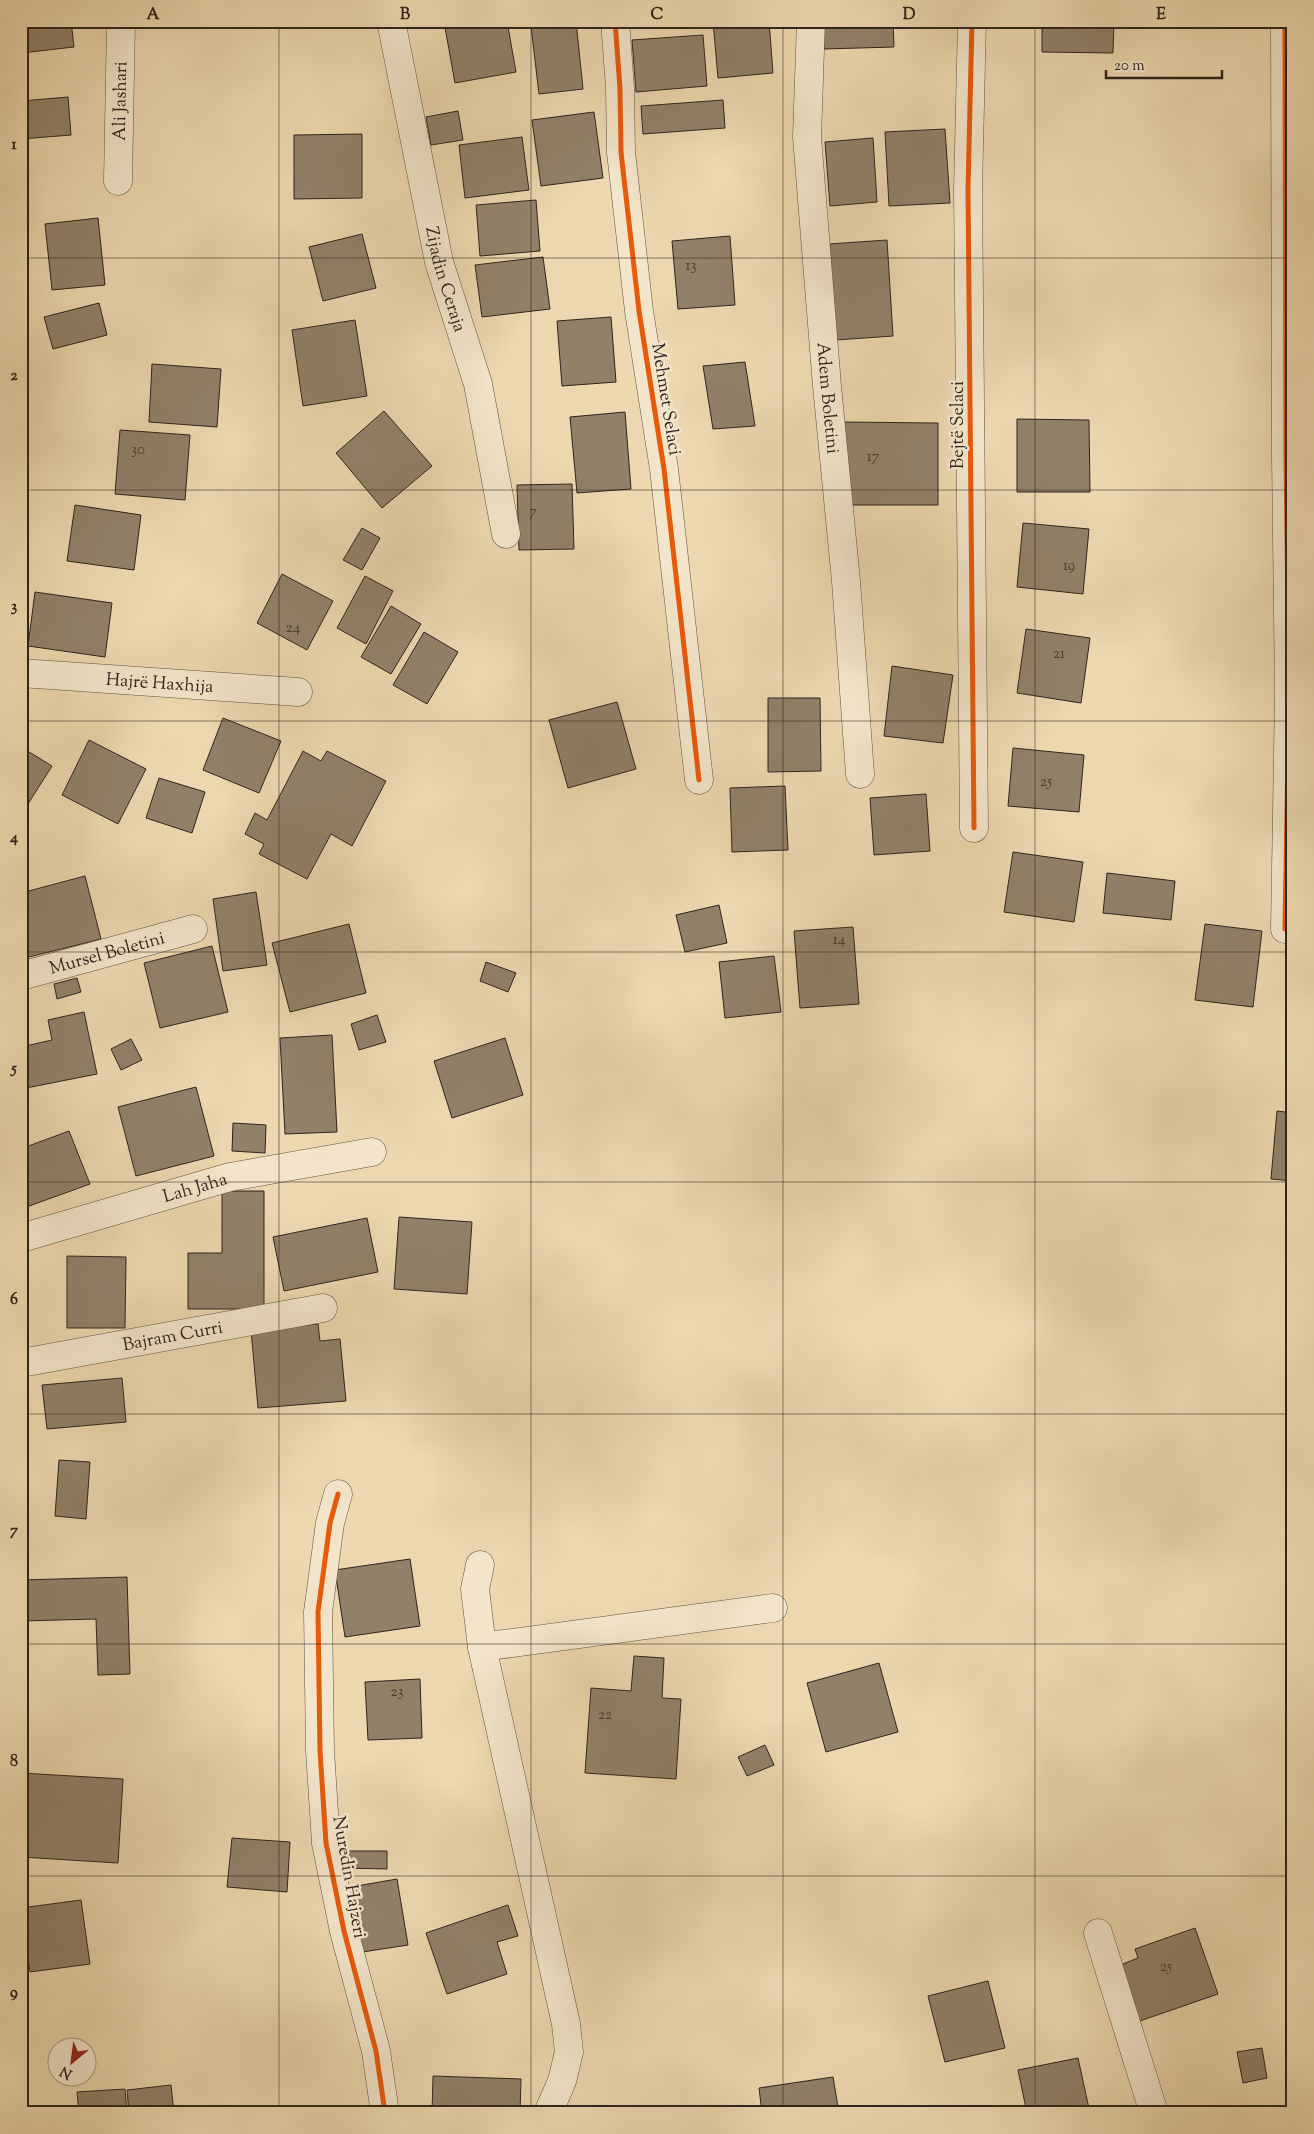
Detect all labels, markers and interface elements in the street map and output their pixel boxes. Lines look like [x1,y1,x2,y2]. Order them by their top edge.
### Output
text: A [147,4,160,27]
text: B [400,4,410,27]
text: C [651,4,664,27]
text: D [903,4,916,27]
text: E [1156,4,1166,27]
scale bar [1106,48,1223,80]
text: 20 m [1114,56,1145,77]
street label: Ali Jashari [108,61,135,141]
text: 1 [11,134,17,157]
street label: Zijadin Ceraja [417,224,472,336]
house number: 13 [685,256,697,277]
street label: Mehmet Selaci [643,341,687,457]
street label: Adem Boletini [809,341,845,455]
text: 2 [10,365,18,388]
street label: Bejtë Selaci [946,381,972,469]
house number: 30 [131,440,145,461]
house number: 17 [867,447,880,468]
house number: 7 [529,502,537,523]
house number: 19 [1063,556,1075,577]
text: 3 [11,596,18,619]
house number: 24 [286,618,301,639]
house number: 21 [1053,644,1065,665]
street label: Hajrë Haxhija [105,668,214,701]
house number: 25 [1040,772,1052,793]
text: 4 [9,827,18,850]
street label: Mursel Boletini [47,926,168,983]
house number: 14 [833,930,846,951]
text: 5 [9,1058,17,1081]
street label: Lah Jaha [160,1167,231,1211]
text: 6 [10,1289,18,1312]
street label: Bajram Curri [121,1315,225,1359]
text: 7 [10,1520,19,1543]
house number: 23 [390,1682,404,1703]
house number: 22 [598,1705,612,1726]
text: 8 [10,1751,18,1774]
street label: Nuredin Hajzeri [324,1814,372,1941]
house number: 25 [1160,1957,1172,1978]
text: 9 [10,1982,18,2005]
north arrow [48,2036,98,2086]
text: N [57,2060,76,2083]

